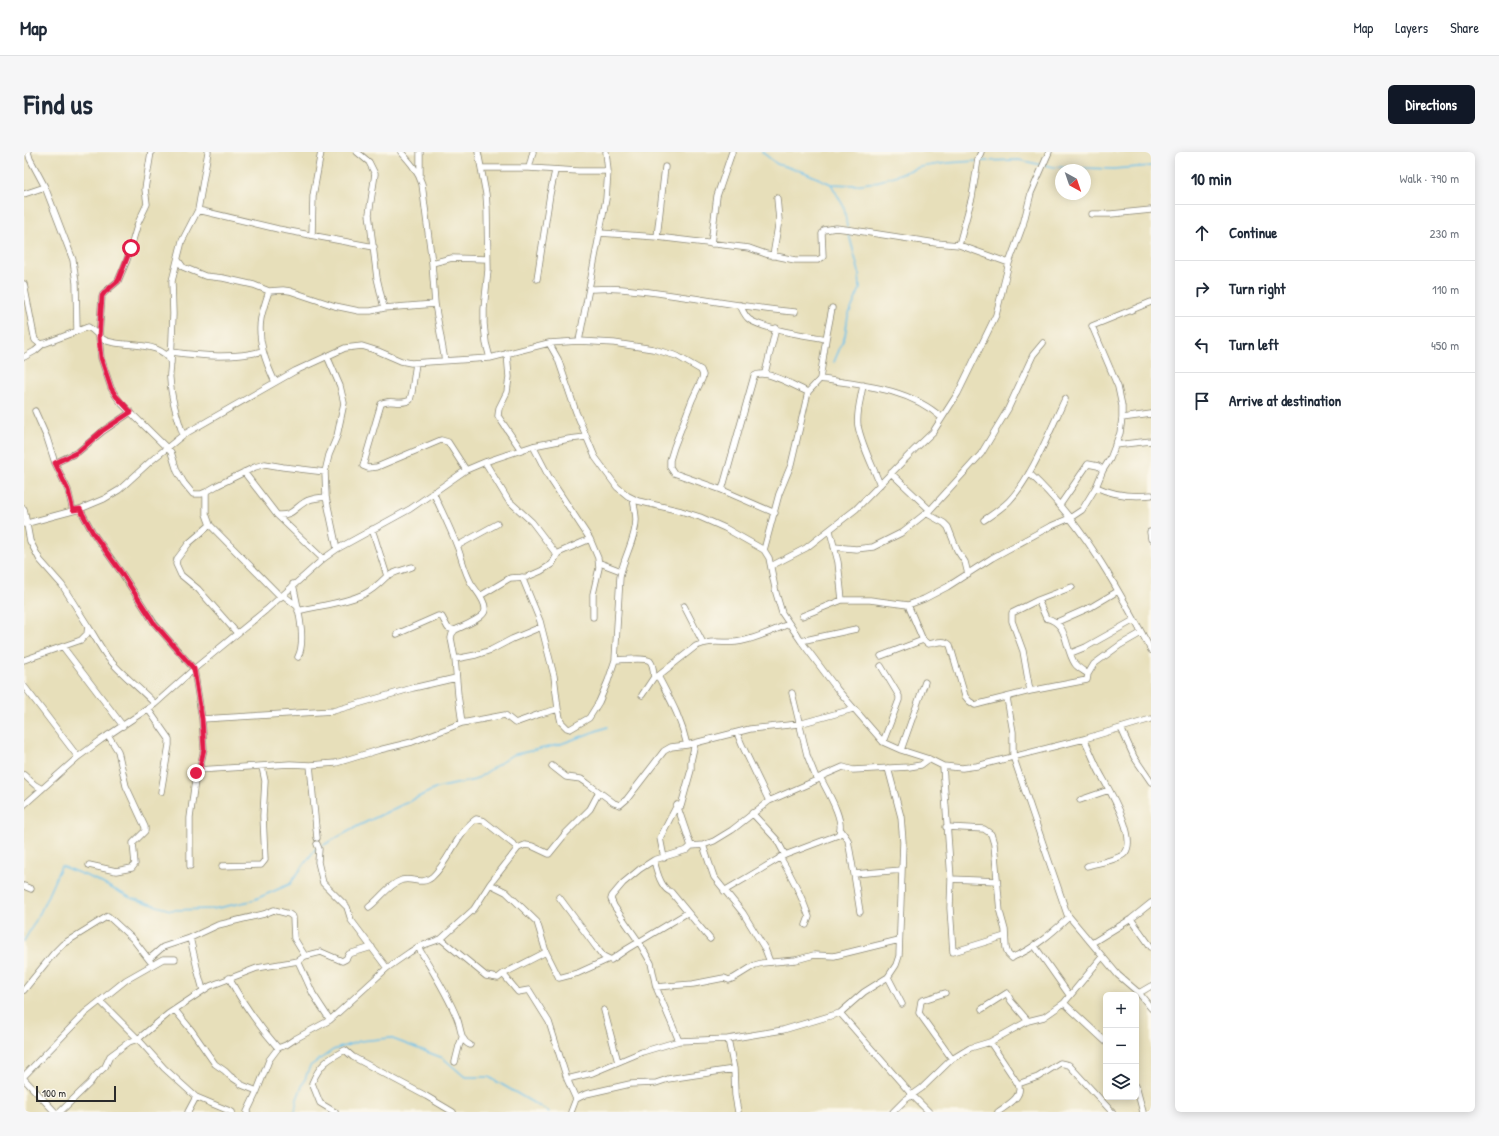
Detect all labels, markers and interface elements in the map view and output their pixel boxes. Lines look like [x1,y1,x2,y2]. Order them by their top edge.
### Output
text: Map [20,15,47,41]
text: Map [1353,18,1373,37]
text: Layers [1395,18,1428,37]
text: Share [1450,18,1479,37]
text: Find us [24,85,93,123]
button: Directions [1388,85,1475,124]
north arrow [1055,164,1091,200]
text: 10 min [1191,167,1232,190]
text: Walk · 790 m [1400,169,1459,187]
icon: ahead [1191,222,1213,244]
text: Continue [1229,222,1277,243]
text: 230 m [1429,224,1459,242]
route start [122,239,140,257]
icon: right [1191,278,1213,300]
text: Turn right [1229,278,1285,299]
text: 110 m [1432,280,1459,298]
icon: left [1191,334,1213,356]
text: Turn left [1229,334,1279,355]
text: 450 m [1431,336,1459,354]
icon: arrive [1191,390,1213,412]
text: Arrive at destination [1229,390,1341,411]
route end [187,764,205,782]
map controls [1103,992,1139,1100]
button: + [1103,992,1139,1028]
button: − [1103,1028,1139,1064]
button: layers [1103,1064,1139,1100]
scale bar [36,1084,116,1103]
text: 100 m [42,1086,66,1100]

